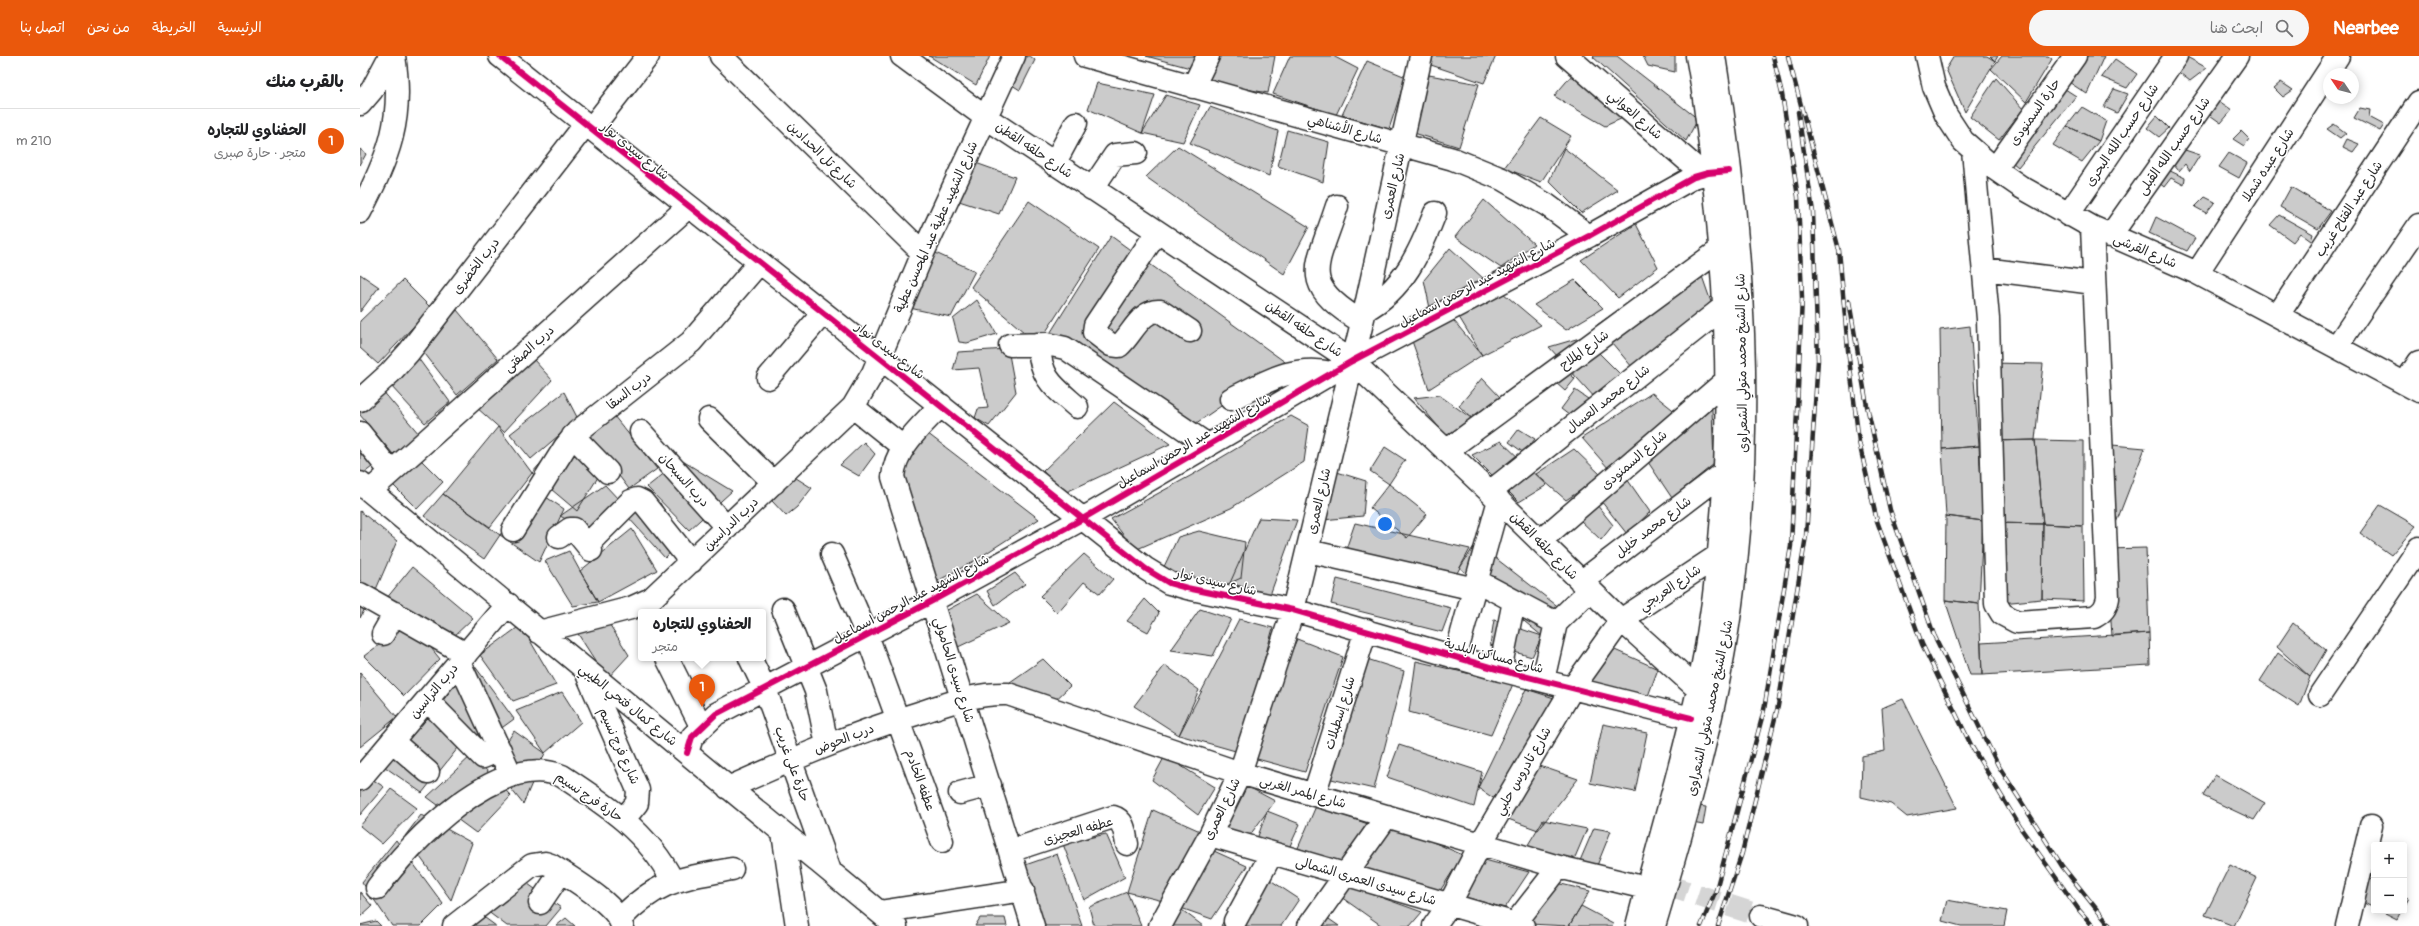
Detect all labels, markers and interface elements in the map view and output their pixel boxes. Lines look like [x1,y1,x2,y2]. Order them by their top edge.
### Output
search box [2029,10,2309,46]
text: Nearbee [2333,16,2399,40]
icon: search [2273,17,2295,39]
text: اتصل بنا [20,19,65,36]
text: من نحن [87,19,130,36]
text: الخريطة [152,19,196,36]
text: الرئيسية [218,19,262,36]
text: ابحث هنا [2210,19,2263,38]
north arrow [2323,68,2359,104]
text: بالقرب منك [266,71,344,92]
street label: حارة السمنودى [2006,75,2064,149]
street label: شارع حسب الله البحرى [2082,81,2163,190]
street label: شارع العواني [1603,87,1665,145]
street label: شارع حسب الله القبلى [2134,94,2215,199]
street label: شارع الأشناهي [1305,110,1384,150]
street label: شارع سيدى نوار [596,118,672,184]
street label: شارع تل الحدادين [783,118,860,193]
street label: شارع حلقه القطن [992,118,1076,182]
text: الحفناوي للتجاره [207,121,306,140]
street label: شارع عبده شملا [2238,125,2298,205]
text: 210 m [16,133,52,149]
text: 1 [328,133,334,149]
street label: شارع الشهيد عطية عبد المحسن عطية [891,139,982,316]
text: متجر · حارة صبرى [214,145,306,161]
street label: شارع العمرى [1378,151,1409,221]
street label: شارع عبد الفتاح غريب [2312,158,2387,261]
street label: شارع القرشى [2110,230,2179,272]
street label: درب الخضرى [449,235,503,297]
street label: شارع الشهيد عبد الرحمن اسماعيل [1396,235,1558,332]
street label: شارع الشيخ محمد متولي الشعراوى [1732,273,1755,453]
street label: شارع حلقه القطن [1262,297,1346,361]
street label: شارع سيدى نوار [851,318,928,384]
street label: درب الصفتى [500,322,558,377]
street label: شارع الملاح [1556,327,1612,374]
street label: شارع محمد العسال [1563,361,1654,437]
street label: درب السقا [603,369,655,413]
street label: شارع الشهيد عبد الرحمن اسماعيل [1114,390,1274,493]
street label: شارع السمنودى [1598,427,1671,494]
street label: درب السبحان [655,450,713,510]
street label: شارع العمرى [1304,466,1335,536]
street label: شارع محمد خليل [1612,493,1695,562]
street label: درب الدراسين [700,494,762,554]
street label: شارع حلقه القطن [1506,509,1581,584]
your location [1375,514,1395,534]
street label: شارع الشهيد عبد الرحمن اسماعيل [830,551,992,648]
street label: شارع العربجي [1636,561,1706,617]
street label: شارع سيدى نوار [1172,565,1258,600]
popup [638,609,766,661]
text: الحفناوي للتجاره [653,615,751,634]
street label: شارع سيدى الحامولي [927,615,978,726]
street label: شارع الشيخ محمد متولي الشعراوى [1683,618,1739,798]
street label: شارع مساكن البلدية [1442,635,1545,678]
text: متجر [653,639,678,655]
street label: درب التراسين [406,660,462,722]
street label: شارع كمال فتحي الطيبي [574,660,680,752]
pin: 1 [689,674,715,707]
street label: شارع إسطبلات [1321,674,1360,752]
street label: شارع فرج نسيم [593,705,643,788]
street label: درب الحوض [812,720,876,758]
street label: حارة على غريب [770,724,813,804]
street label: شارع تادروس حلبي [1491,724,1557,819]
street label: عطفه الخادم [900,747,939,814]
street label: حارة فرج نسيم [551,769,626,827]
street label: شارع الممر الغربى [1258,772,1348,813]
street label: شارع العمرى [1200,775,1245,843]
street label: عطفه العجيزى [1041,813,1115,849]
map controls [2371,842,2407,914]
button: + [2371,842,2407,878]
street label: شارع سيدى العمرى الشمالى [1294,853,1438,910]
button: − [2371,878,2407,914]

